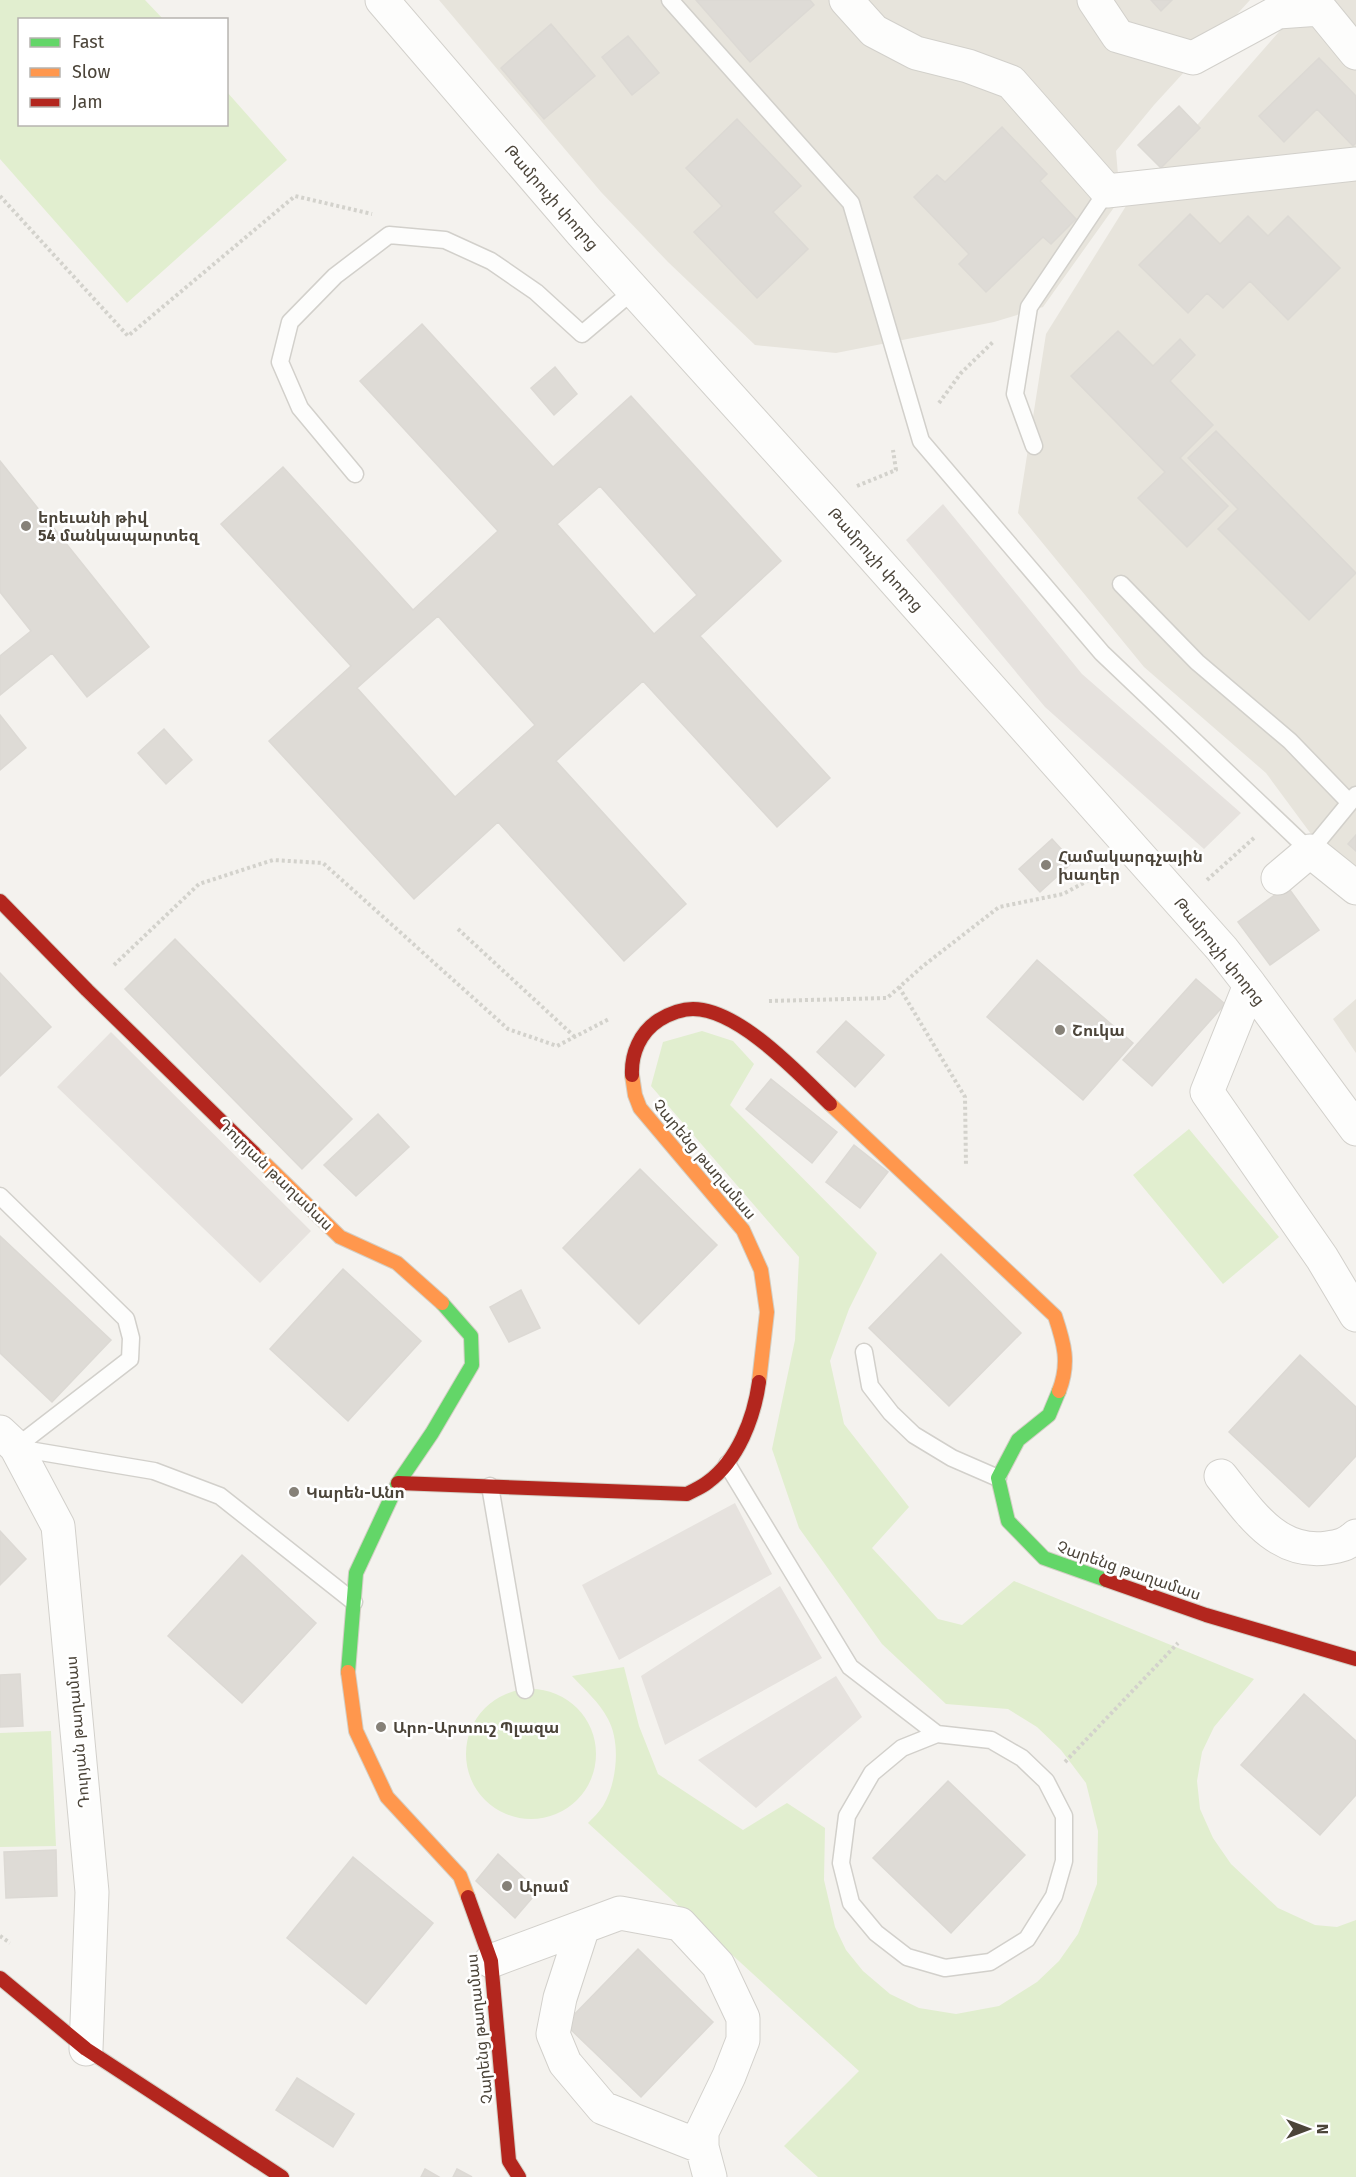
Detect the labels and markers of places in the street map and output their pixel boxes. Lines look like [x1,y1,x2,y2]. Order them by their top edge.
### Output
place label: երեւանի թիվ 54 մանկապարտեզ [38,508,200,545]
marker: երեւանի թիվ 54 մանկապարտեզ [19,519,33,533]
place label: Համակարգչային խաղեր [1058,847,1203,884]
marker: Համակարգչային խաղեր [1039,858,1053,872]
place label: Շուկա [1072,1021,1125,1040]
marker: Շուկա [1053,1023,1067,1037]
place label: Կարեն-Անո [306,1483,405,1502]
marker: Կարեն-Անո [287,1485,301,1499]
place label: Արո-Արտուշ Պլազա [393,1718,559,1737]
marker: Արո-Արտուշ Պլազա [374,1720,388,1734]
place label: Արամ [519,1877,569,1896]
marker: Արամ [500,1879,514,1893]

